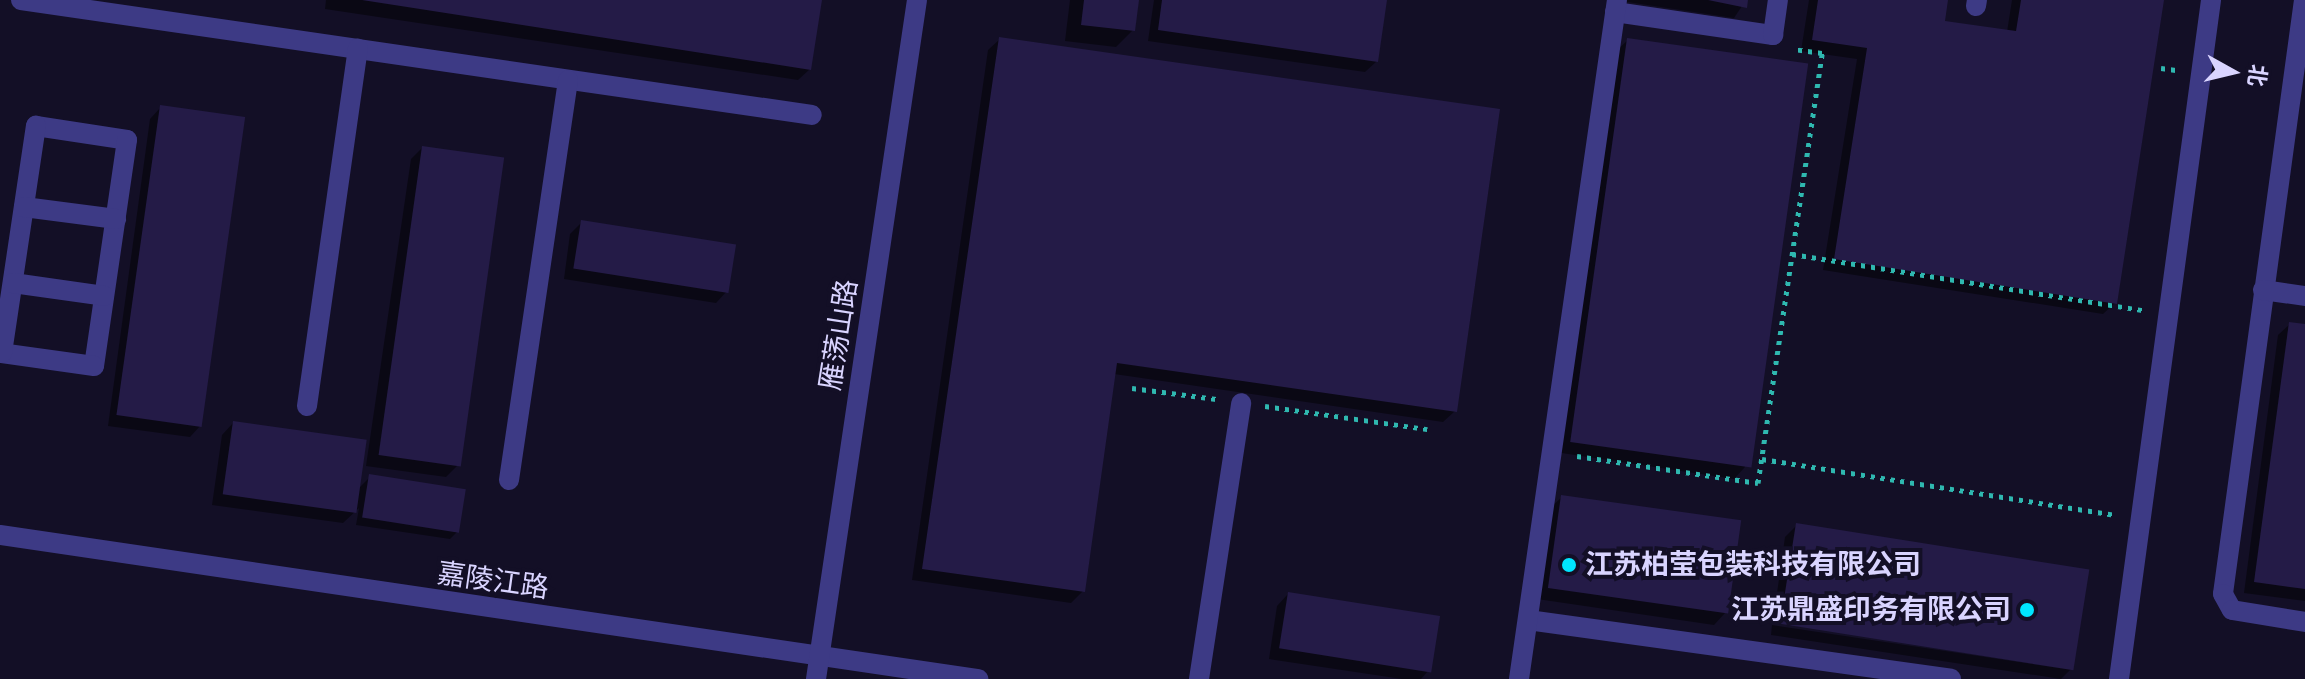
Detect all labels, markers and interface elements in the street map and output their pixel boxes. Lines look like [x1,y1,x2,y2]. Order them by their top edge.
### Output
north arrow [2193,32,2273,112]
text: 北 [2240,62,2274,88]
street label: 雁荡山路 [814,277,864,393]
place label: 江苏柏莹包装科技有限公司 [1585,548,1921,582]
marker: 江苏柏莹包装科技有限公司 [1560,556,1578,574]
street label: 嘉陵江路 [435,557,551,605]
place label: 江苏鼎盛印务有限公司 [1731,593,2011,627]
marker: 江苏鼎盛印务有限公司 [2018,601,2036,619]

